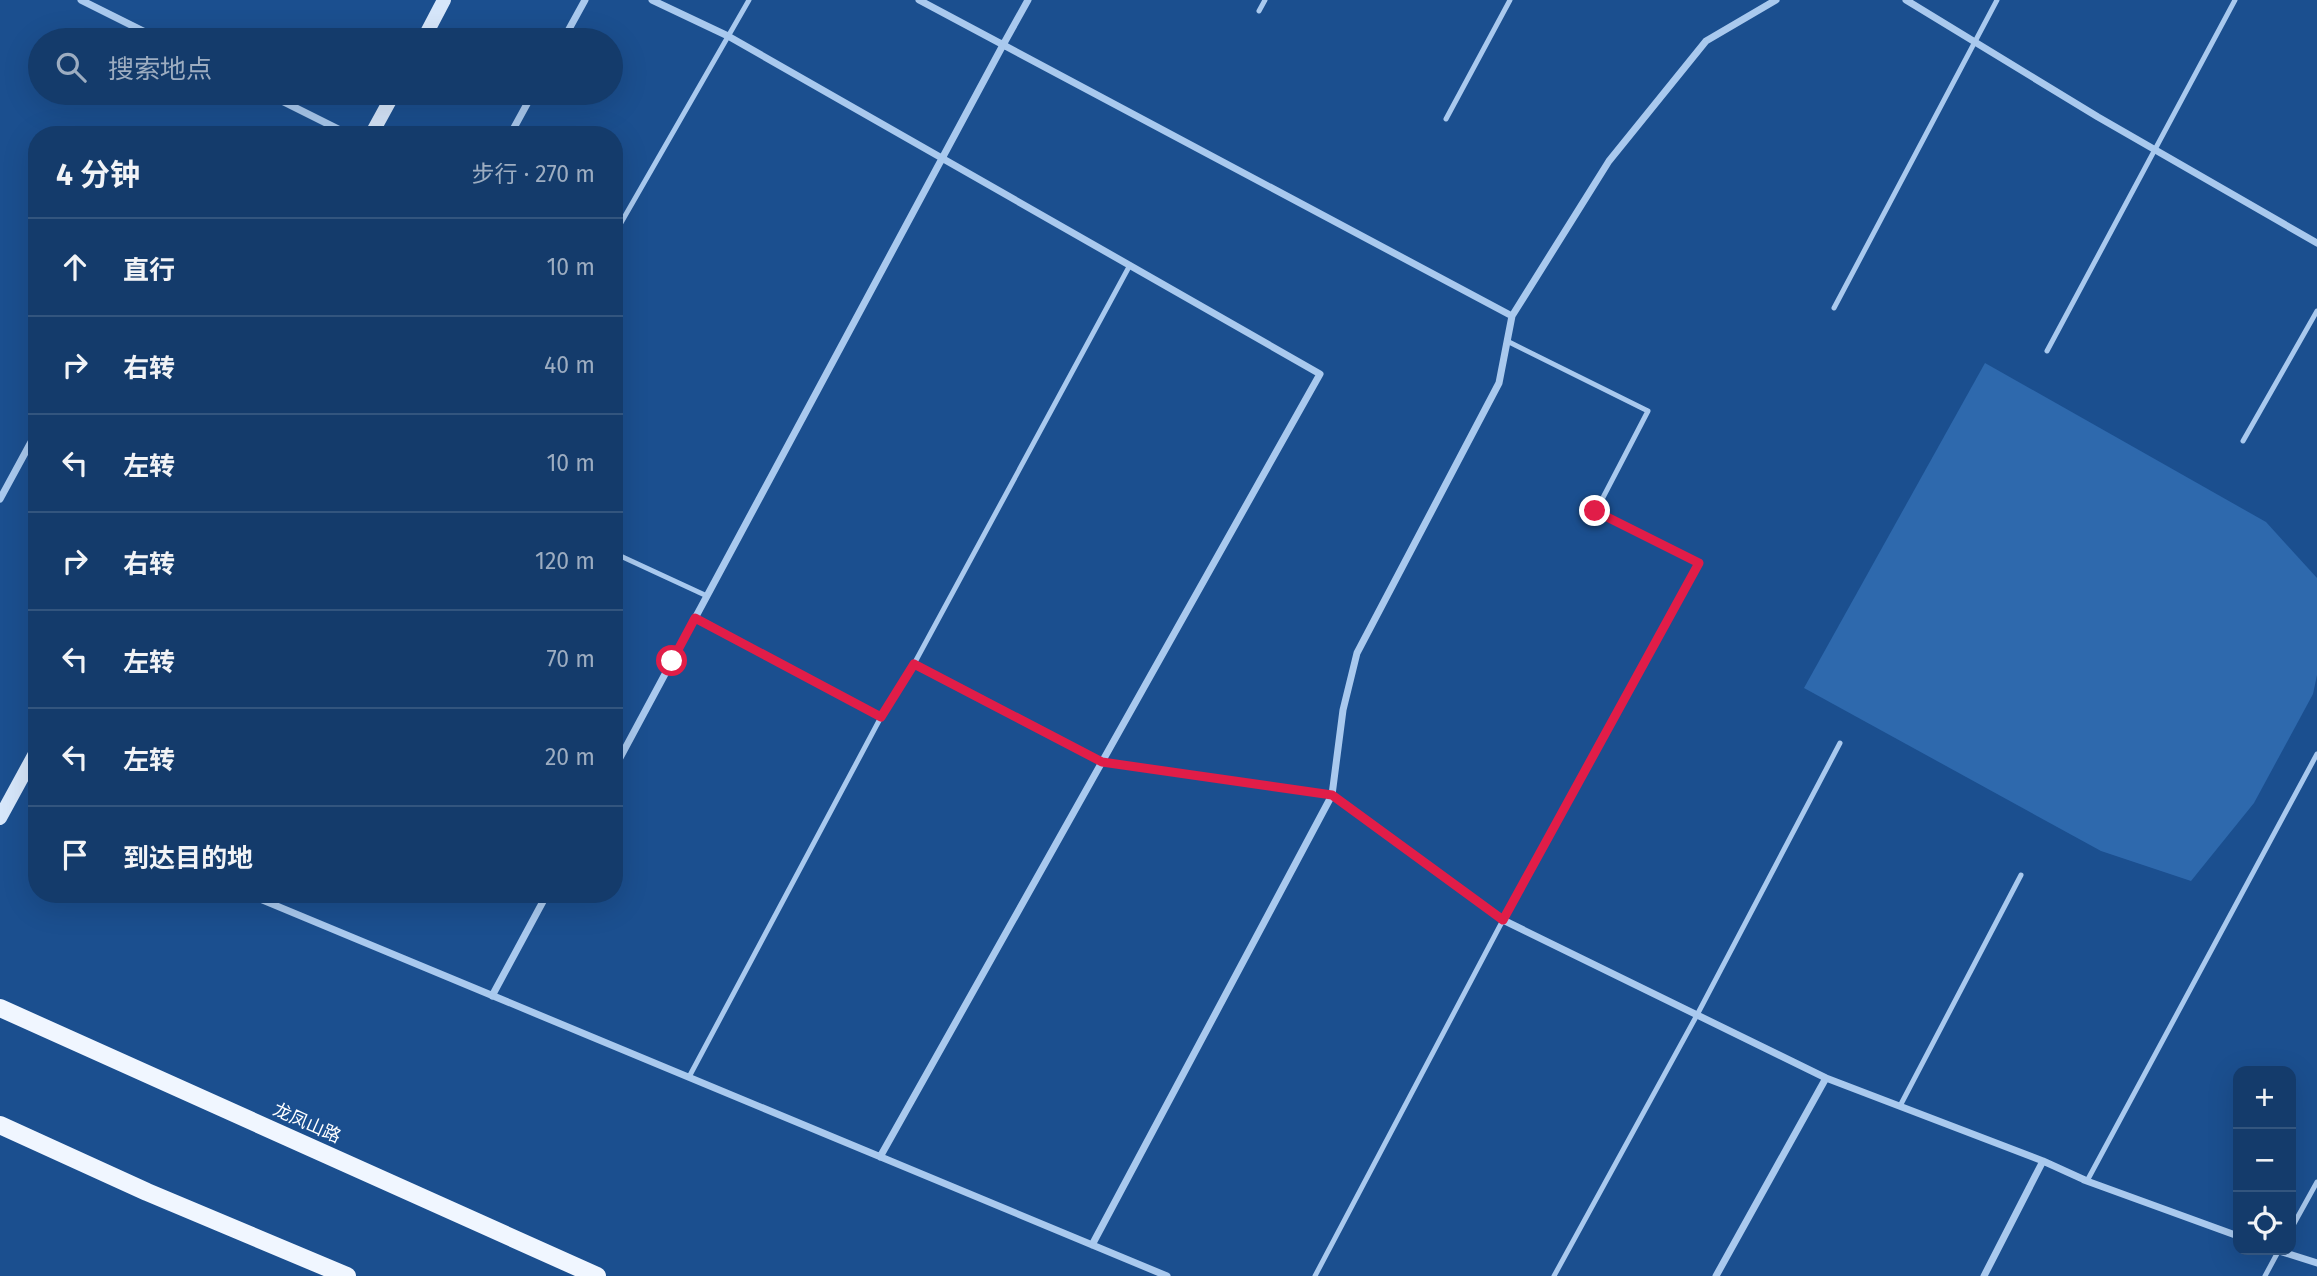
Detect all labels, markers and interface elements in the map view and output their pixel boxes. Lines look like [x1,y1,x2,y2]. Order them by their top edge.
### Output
search box [28,28,623,105]
icon: search [52,48,90,86]
text: 搜索地点 [108,54,212,85]
text: 4 分钟 [56,157,140,193]
text: 步行 · 270 m [472,160,595,188]
icon: ahead [56,248,94,286]
text: 10 m [546,253,595,281]
text: 直行 [123,255,175,286]
icon: right [56,346,94,384]
text: 40 m [544,351,595,379]
text: 右转 [123,353,175,384]
icon: left [56,444,94,482]
text: 10 m [546,449,595,477]
text: 左转 [123,451,175,482]
route end [1579,495,1610,526]
icon: right [56,542,94,580]
text: 120 m [535,547,595,575]
text: 右转 [123,549,175,580]
icon: left [56,640,94,678]
text: 70 m [546,645,595,673]
route start [656,645,687,676]
text: 左转 [123,647,175,678]
icon: left [56,738,94,776]
text: 20 m [545,743,595,771]
text: 左转 [123,745,175,776]
icon: arrive [56,836,94,874]
text: 到达目的地 [123,843,253,874]
map controls [2233,1066,2296,1255]
button: + [2233,1066,2296,1129]
street label: 龙凤山路 [270,1098,344,1148]
button: − [2233,1129,2296,1192]
button: locate [2233,1192,2296,1255]

